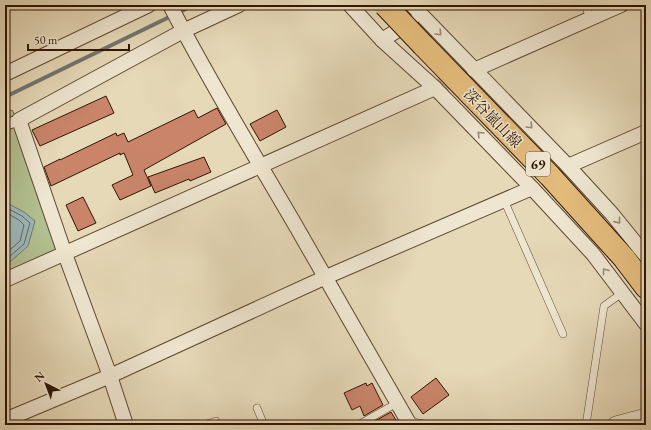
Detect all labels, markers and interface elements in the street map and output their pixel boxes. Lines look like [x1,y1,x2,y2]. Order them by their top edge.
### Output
scale bar [28,26,129,52]
one-way arrow [434,28,442,36]
text: 50 m [34,32,58,48]
street label: 深谷嵐山線 [460,84,526,152]
one-way arrow [525,121,532,129]
one-way arrow [477,131,484,139]
road number: 69 [526,152,550,176]
one-way arrow [613,217,620,224]
one-way arrow [603,268,610,275]
north arrow [26,364,66,404]
text: N [31,368,47,385]

